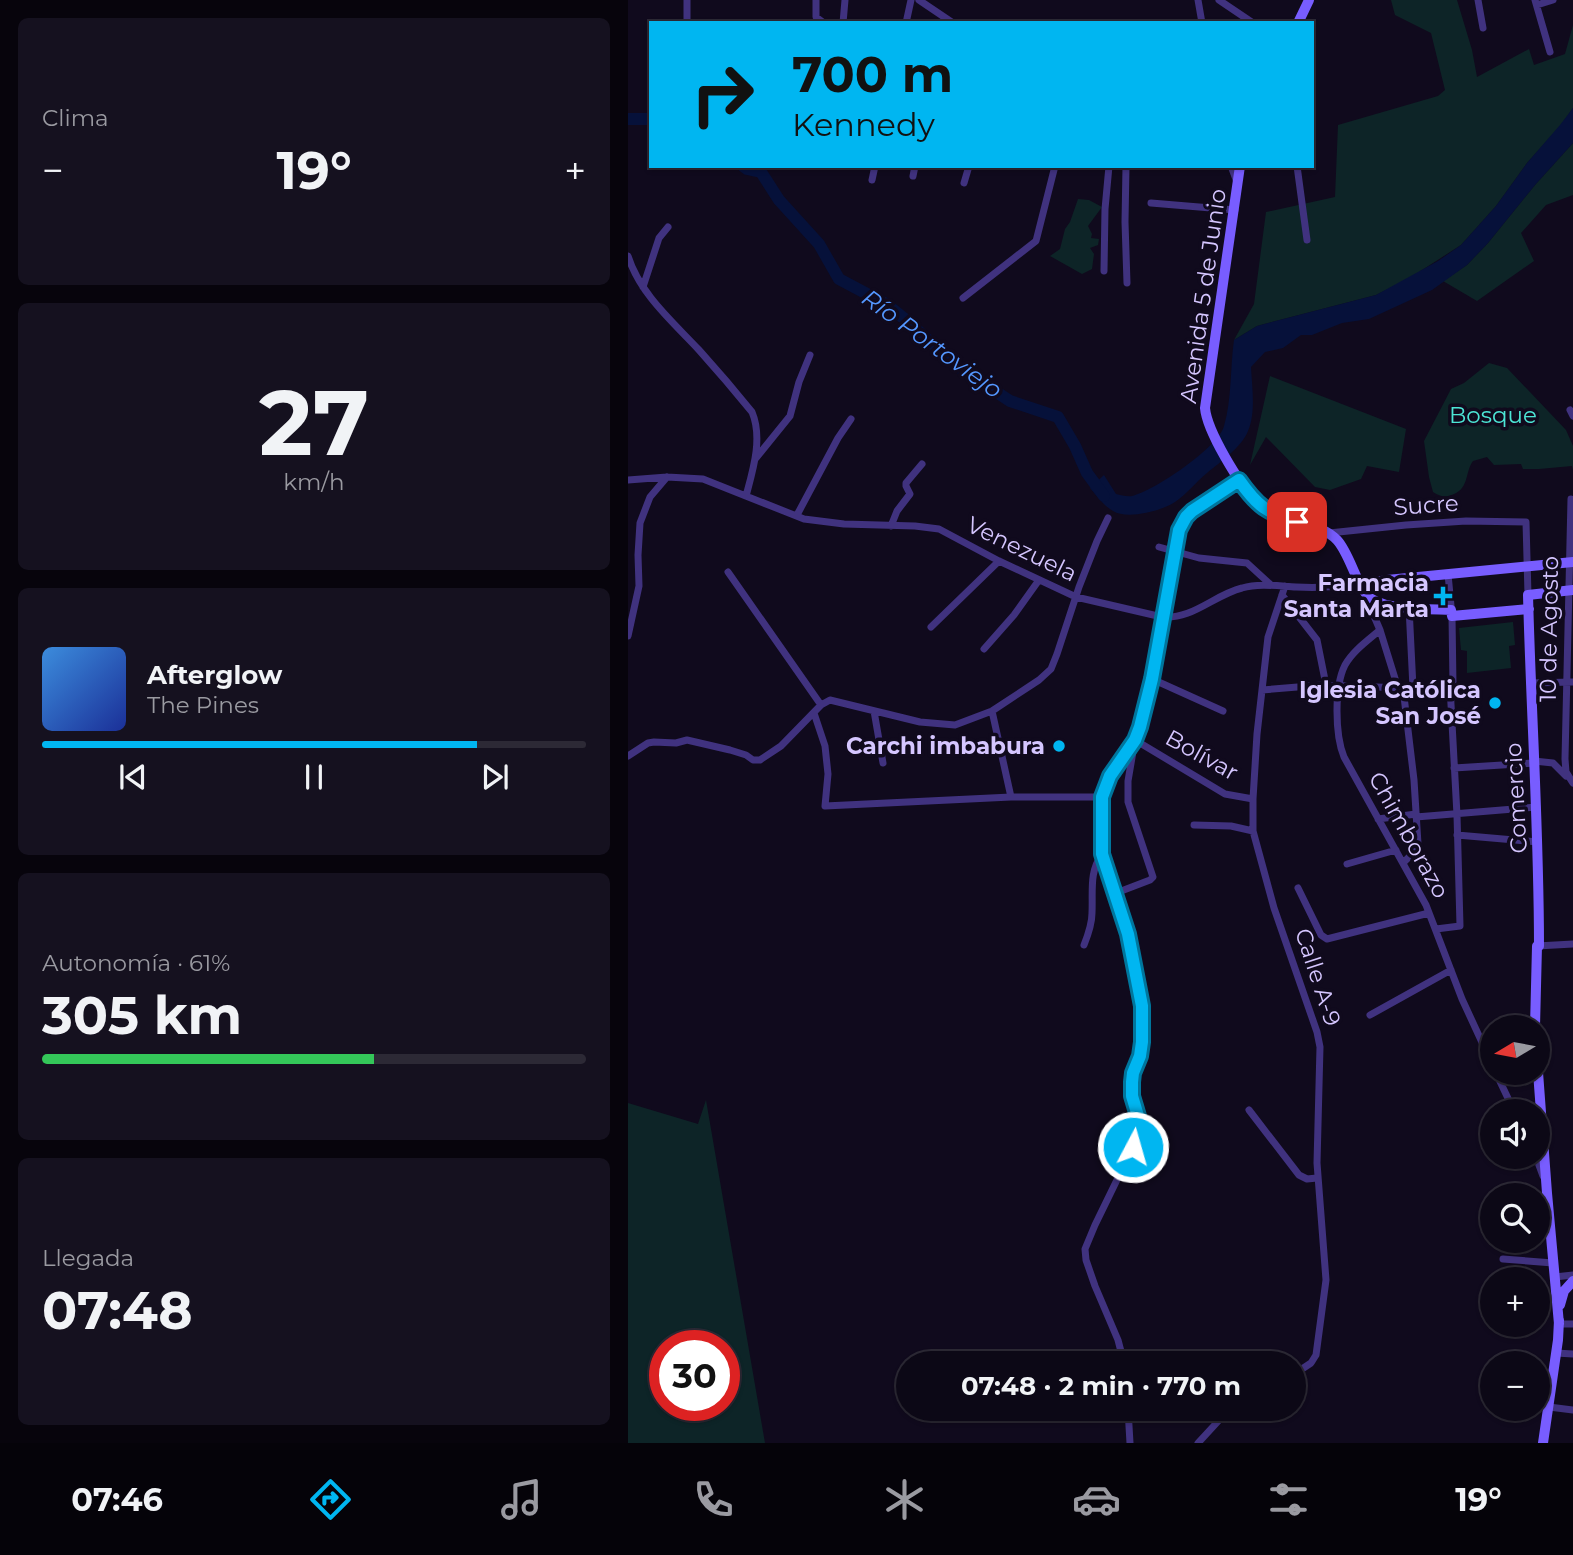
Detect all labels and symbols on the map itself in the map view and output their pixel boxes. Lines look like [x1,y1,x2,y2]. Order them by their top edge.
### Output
street label: Avenida 5 de Junio [1174,187,1232,405]
water label: Río Portoviejo [856,283,1008,404]
park label: Bosque [1449,401,1537,429]
street label: Sucre [1392,489,1460,521]
pin [1267,492,1327,552]
street label: Venezuela [962,510,1082,588]
street label: 10 de Agosto [1534,556,1564,702]
place label: Farmacia Santa Marta [1284,569,1429,623]
marker: Farmacia Santa Marta [1435,588,1451,604]
place label: Iglesia Católica San José [1299,676,1481,730]
marker: Iglesia Católica San José [1487,695,1503,711]
street label: Bolívar [1161,724,1243,786]
place label: Carchi imbabura [846,732,1045,760]
marker: Carchi imbabura [1051,738,1067,754]
street label: Comercio [1499,742,1533,854]
street label: Chimborazo [1363,767,1455,903]
street label: Calle A-9 [1289,925,1347,1029]
north arrow [1480,1015,1550,1085]
position arrow [1096,1110,1170,1184]
speed limit sign: 30 [649,1330,740,1421]

